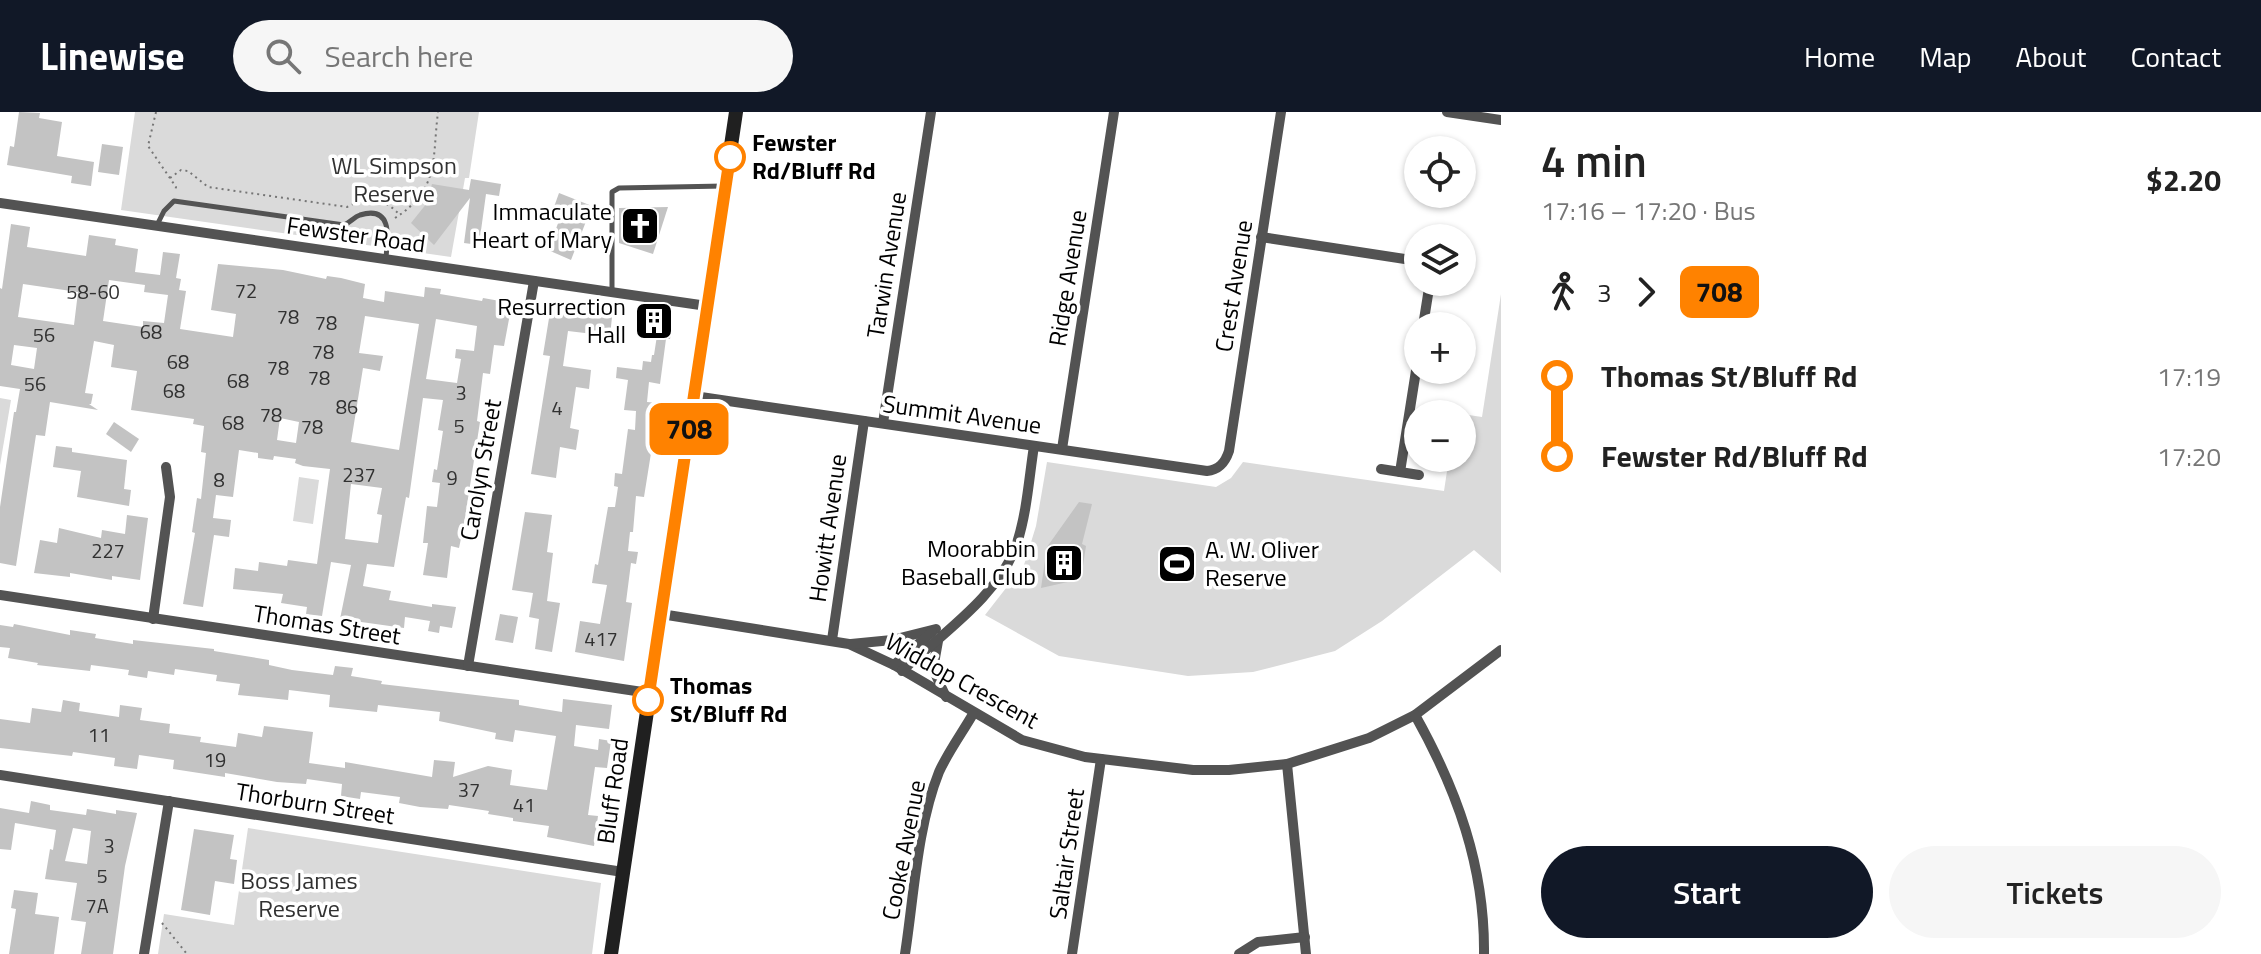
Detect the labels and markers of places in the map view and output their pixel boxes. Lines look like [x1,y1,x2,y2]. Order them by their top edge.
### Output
place label: Fewster Rd/Bluff Rd [752,124,876,188]
marker: Fewster Rd/Bluff Rd [715,142,745,172]
place label: Immaculate Heart of Mary [472,193,612,257]
church icon: Immaculate Heart of Mary [619,205,661,247]
place label: Resurrection Hall [497,288,626,352]
building icon: Resurrection Hall [633,300,675,342]
place label: Moorabbin Baseball Club [901,530,1036,594]
place label: A. W. Oliver Reserve [1205,531,1319,595]
building icon: Moorabbin Baseball Club [1043,542,1085,584]
sports icon: A. W. Oliver Reserve [1156,543,1198,585]
place label: Thomas St/Bluff Rd [670,667,788,731]
marker: Thomas St/Bluff Rd [633,685,663,715]

